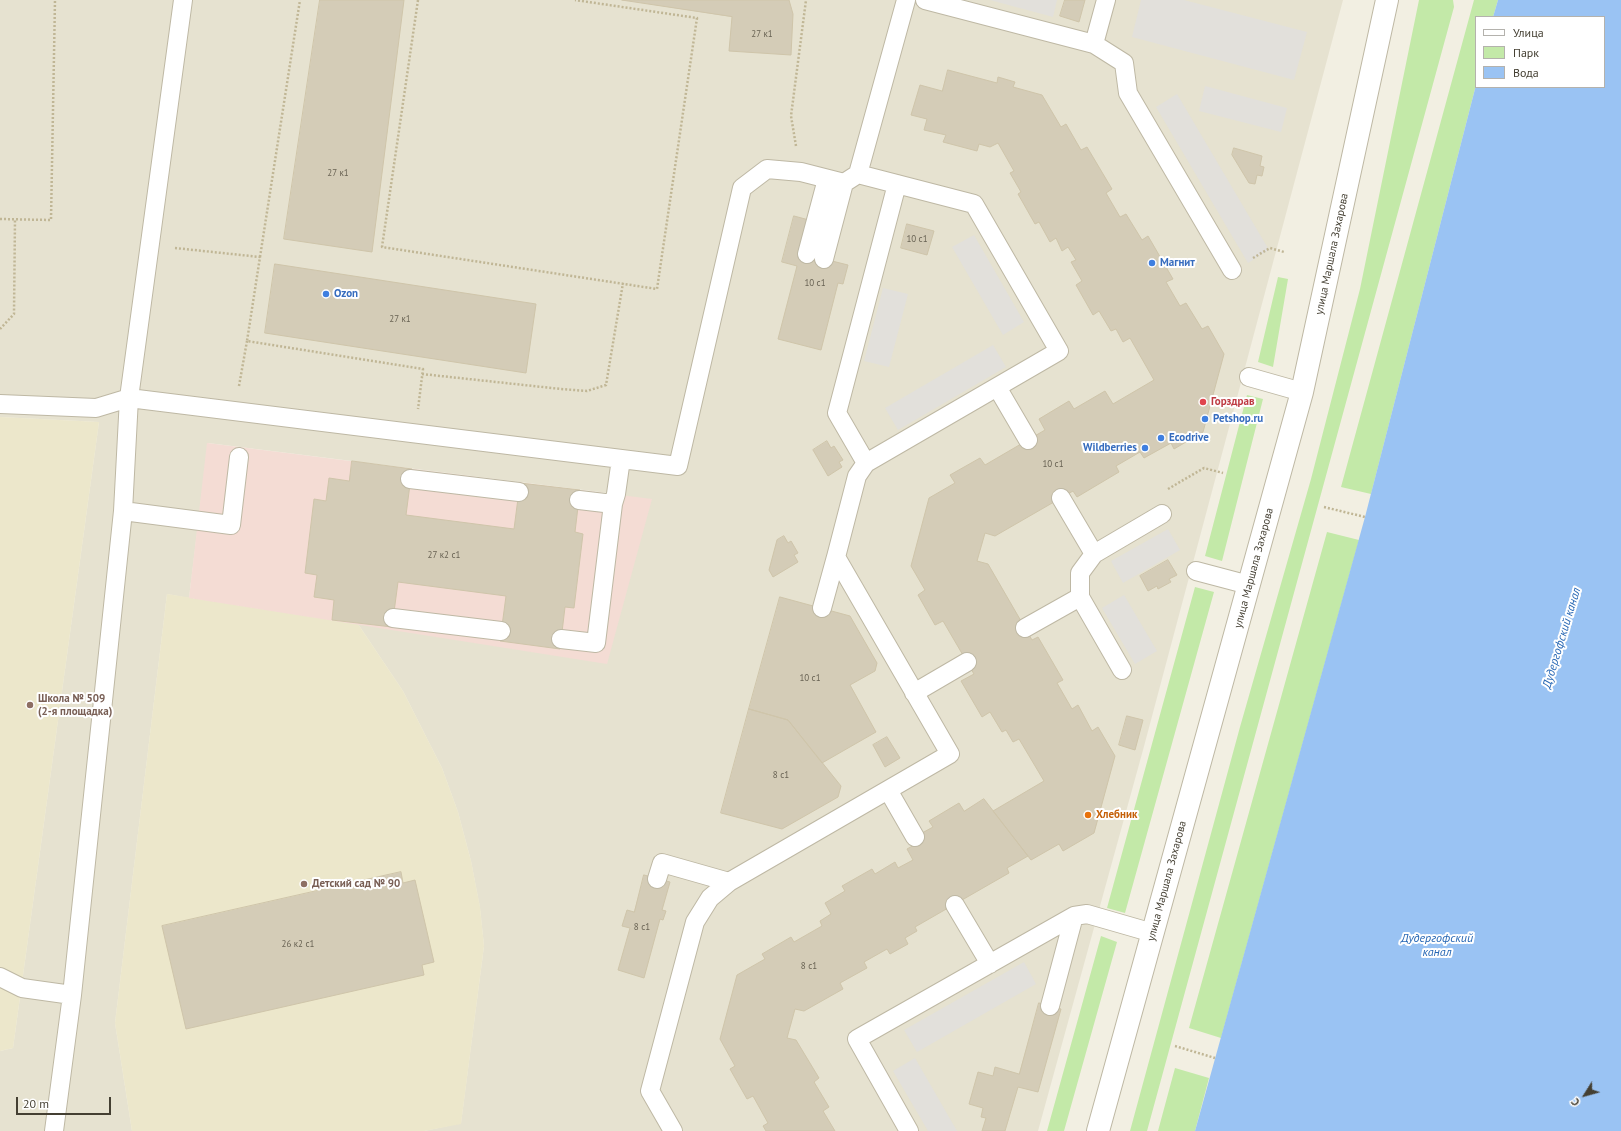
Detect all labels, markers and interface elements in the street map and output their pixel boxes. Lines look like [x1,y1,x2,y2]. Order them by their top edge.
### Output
legend [1475,16,1605,88]
text: Улица [1513,25,1544,40]
house number: 27 к1 [751,29,773,39]
text: Парк [1513,45,1539,60]
text: Вода [1513,65,1539,80]
house number: 27 к1 [327,168,349,178]
street label: улица Маршала Захарова [1313,192,1351,316]
house number: 10 с1 [906,234,928,244]
place label: Магнит [1160,256,1195,270]
marker: Магнит [1147,258,1157,268]
house number: 10 с1 [804,278,826,288]
place label: Ozon [334,287,358,301]
marker: Ozon [321,289,331,299]
house number: 27 к1 [389,314,411,324]
place label: Горздрав [1211,395,1255,409]
marker: Горздрав [1198,397,1208,407]
place label: Petshop.ru [1213,412,1263,426]
marker: Petshop.ru [1200,414,1210,424]
place label: Ecodrive [1169,431,1209,445]
marker: Ecodrive [1156,433,1166,443]
place label: Wildberries [1083,441,1137,455]
marker: Wildberries [1140,443,1150,453]
house number: 10 с1 [1042,459,1064,469]
street label: улица Маршала Захарова [1232,506,1276,630]
house number: 27 к2 с1 [428,550,460,560]
water label: Дудергофский канал [1540,586,1584,690]
house number: 10 с1 [799,673,821,683]
place label: Школа № 509 (2-я площадка) [38,692,112,718]
marker: Школа № 509 (2-я площадка) [25,700,35,710]
house number: 8 с1 [773,770,789,780]
place label: Хлебник [1096,808,1137,822]
marker: Хлебник [1083,810,1093,820]
street label: улица Маршала Захарова [1145,819,1189,943]
place label: Детский сад № 90 [312,877,400,891]
marker: Детский сад № 90 [299,879,309,889]
house number: 8 с1 [634,922,650,932]
water label: Дудергофский канал [1401,932,1473,960]
house number: 26 к2 с1 [282,939,314,949]
house number: 8 с1 [801,961,817,971]
north arrow [1565,1075,1605,1115]
scale bar [18,1089,113,1115]
text: 20 m [23,1096,49,1111]
text: С [1568,1096,1583,1109]

